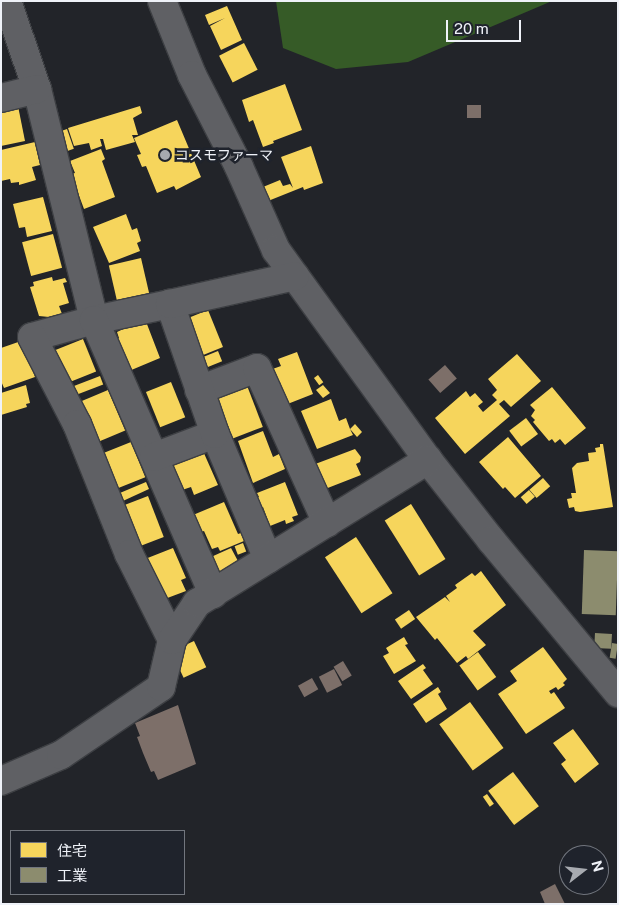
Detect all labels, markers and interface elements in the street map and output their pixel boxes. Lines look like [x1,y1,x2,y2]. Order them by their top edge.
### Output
scale bar [449,10,524,42]
text: 20 m [454,20,489,37]
place label: コスモファーマ [175,147,273,163]
marker: コスモファーマ [159,149,171,161]
legend [10,830,185,895]
text: 住宅 [57,842,87,859]
north arrow [559,845,609,895]
text: N [588,859,607,874]
text: 工業 [57,867,87,884]

